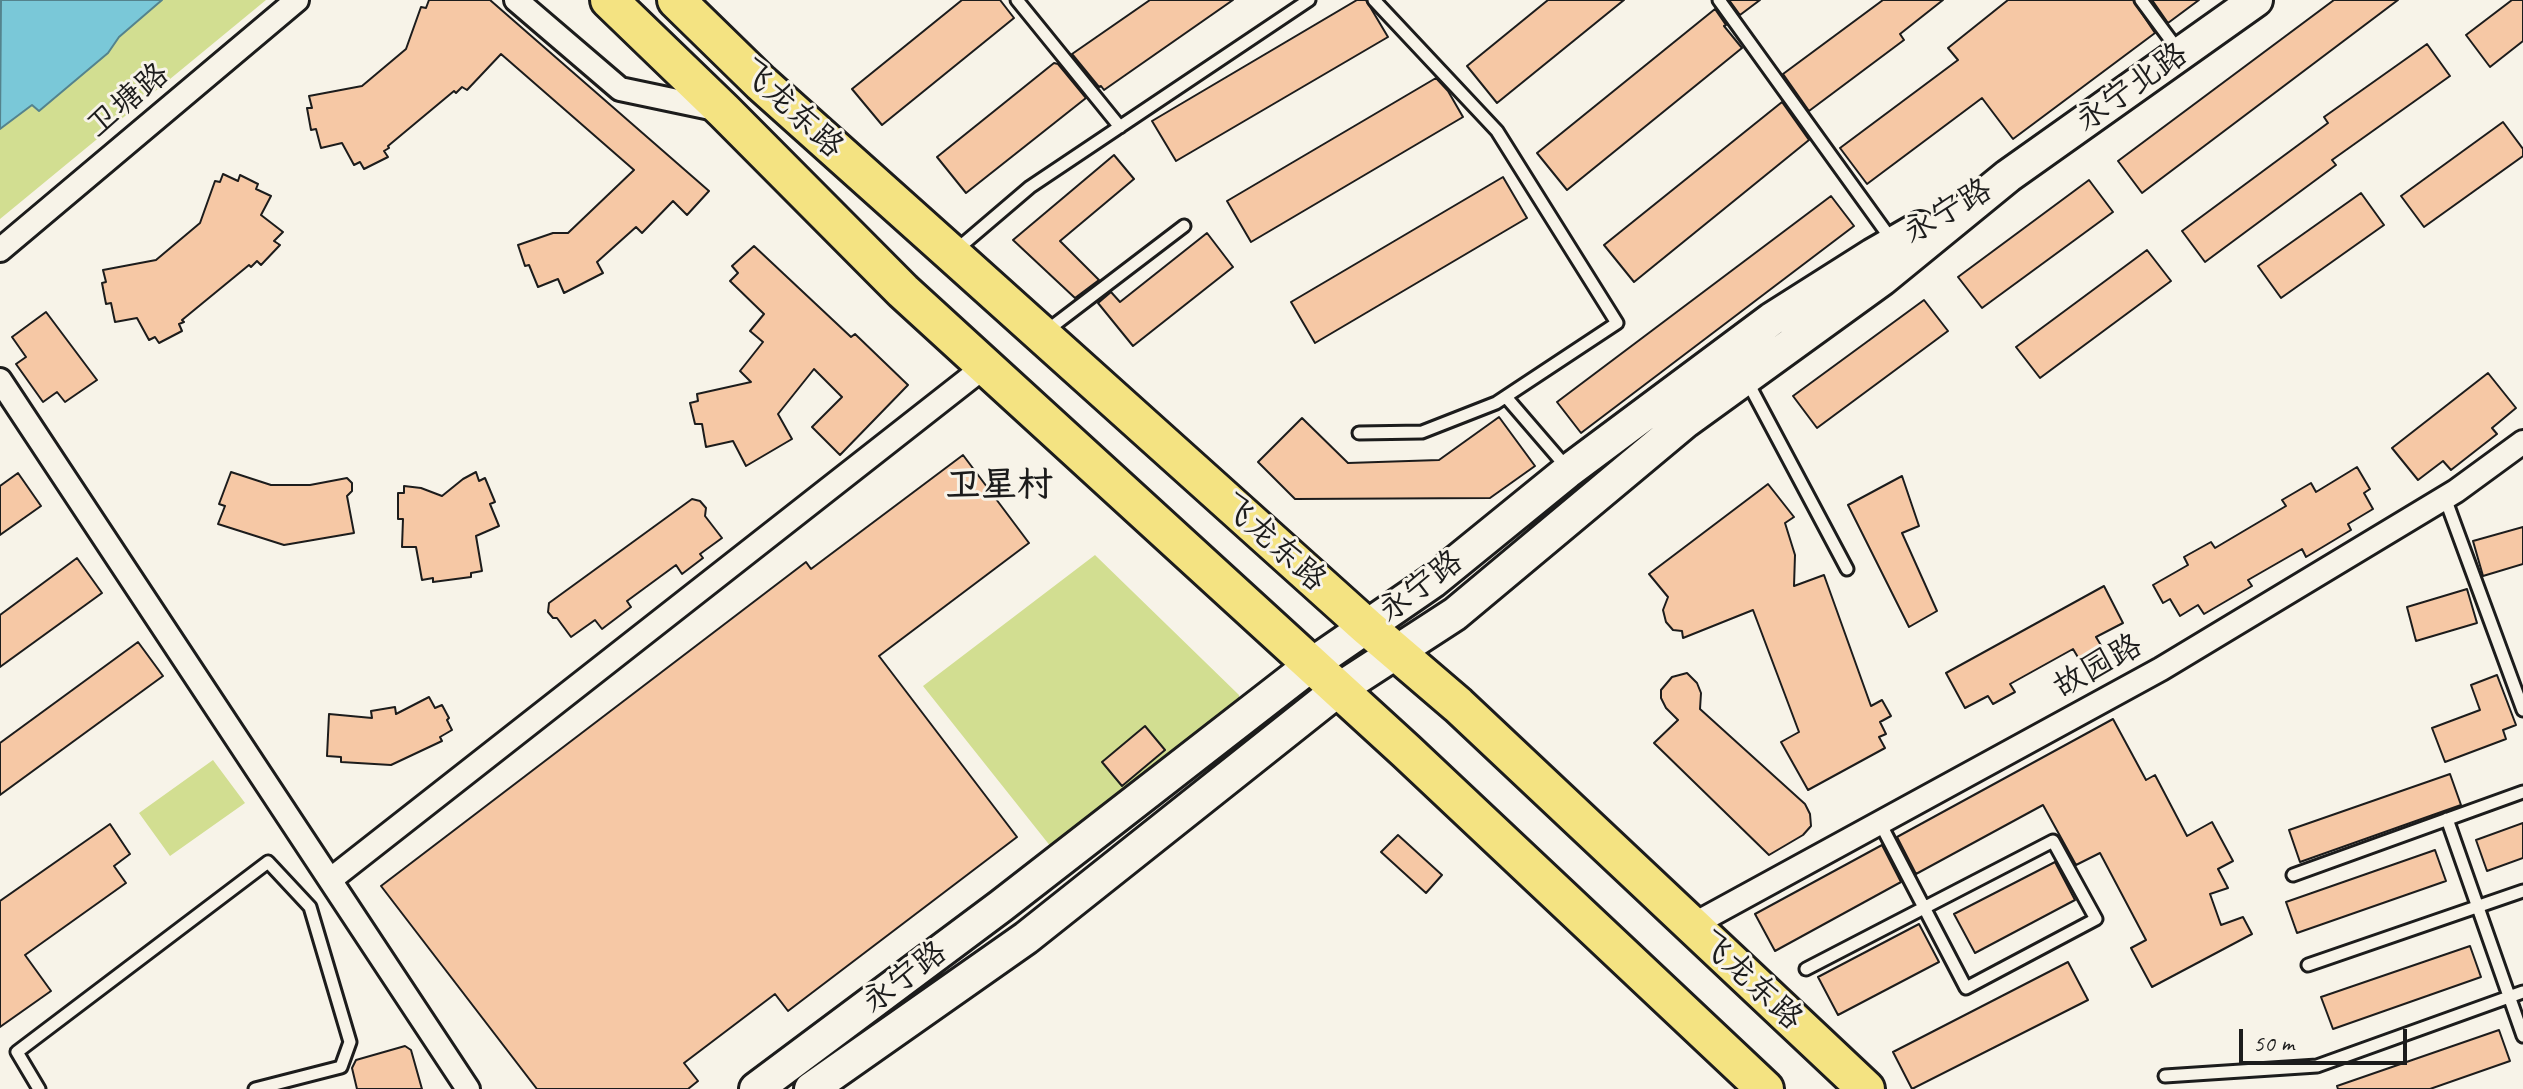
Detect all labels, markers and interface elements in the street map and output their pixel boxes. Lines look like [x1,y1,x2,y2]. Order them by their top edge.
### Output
street label: 永宁北路 [2069,36,2195,140]
street label: 飞龙东路 [731,51,851,167]
street label: 卫塘路 [79,55,177,147]
street label: 永宁路 [1897,171,1999,253]
district label: 卫星村 [945,465,1053,509]
street label: 飞龙东路 [1213,486,1333,600]
street label: 永宁路 [1371,543,1471,631]
street label: 故园路 [2047,627,2149,707]
street label: 飞龙东路 [1690,923,1810,1039]
street label: 永宁路 [855,934,955,1022]
scale bar [2243,1013,2411,1063]
text: 50 m [2253,1028,2294,1058]

